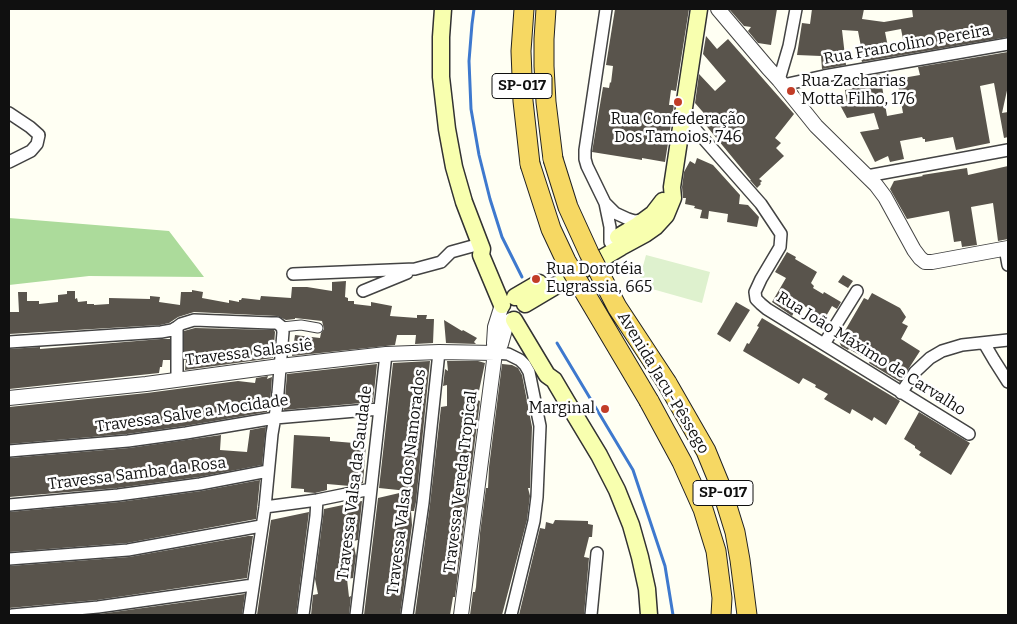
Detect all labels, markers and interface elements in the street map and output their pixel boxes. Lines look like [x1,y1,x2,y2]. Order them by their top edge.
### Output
street label: Rua Francolino Pereira [822,21,992,69]
place label: Rua Zacharias Motta Filho, 176 [801,72,915,110]
road number: SP-017 [492,74,552,98]
marker: Rua Zacharias Motta Filho, 176 [785,85,797,97]
marker: Rua Confederação Dos Tamoios, 746 [672,96,684,108]
place label: Rua Confederação Dos Tamoios, 746 [611,110,745,148]
place label: Rua Dorotéia Eugrassia, 665 [546,260,652,298]
marker: Rua Dorotéia Eugrassia, 665 [530,273,542,285]
street label: Rua João Máximo de Carvalho [773,288,969,420]
street label: Avenida Jacu-Pêssego [613,308,713,458]
street label: Travessa Salassiê [184,336,314,370]
street label: Travessa Valsa dos Namorados [384,368,430,596]
street label: Travessa Valsa da Saudade [334,384,376,582]
street label: Travessa Vereda Tropical [440,390,482,574]
street label: Travessa Salve a Mocidade [94,391,290,437]
place label: Marginal [529,399,595,419]
marker: Marginal [599,403,611,415]
street label: Travessa Samba da Rosa [47,454,227,494]
road number: SP-017 [693,480,753,506]

